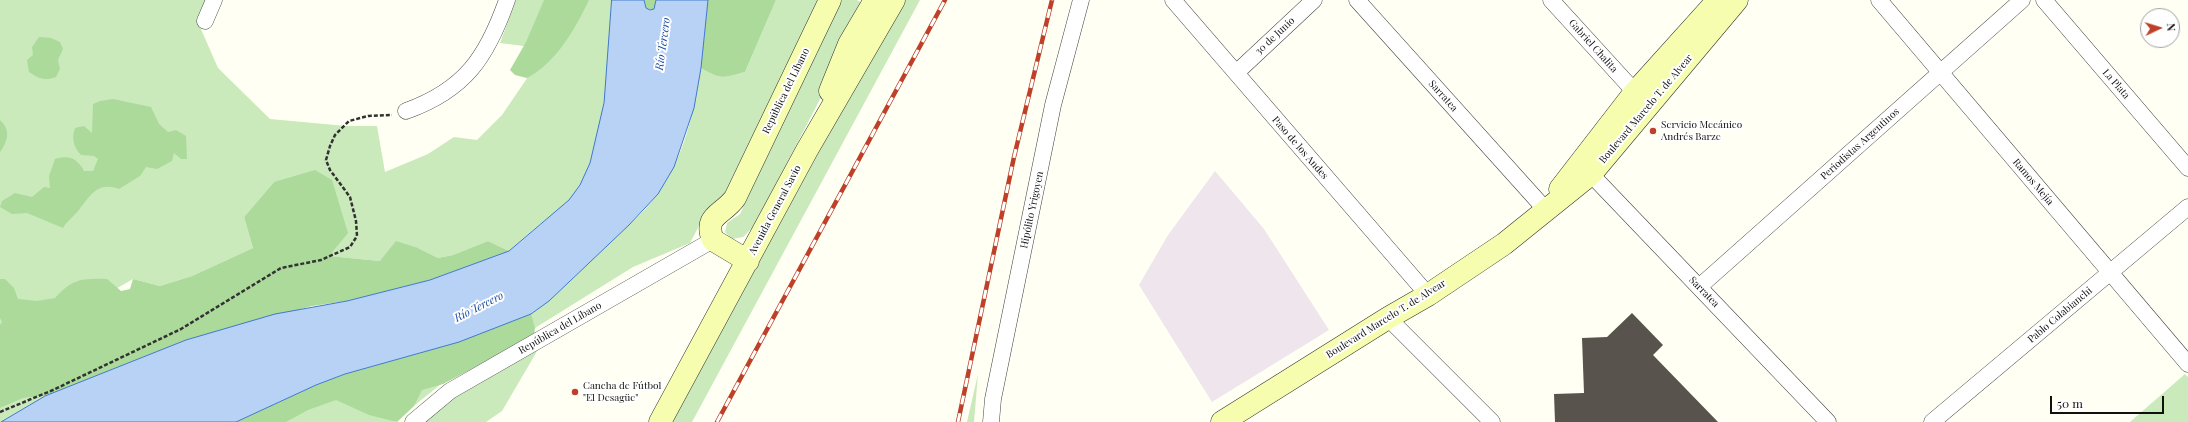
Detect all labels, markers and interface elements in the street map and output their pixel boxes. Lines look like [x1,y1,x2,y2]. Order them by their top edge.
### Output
north arrow [2140,8,2180,48]
street label: 30 de Junio [1253,15,1297,57]
water label: Río Tercero [653,17,673,71]
street label: Gabriel Chalita [1566,17,1620,75]
text: N [2164,23,2179,32]
street label: República del Líbano [760,46,812,136]
street label: Boulevard Marcelo T. de Alvear [1597,52,1695,166]
street label: La Plata [2100,67,2132,101]
street label: Sarratea [1426,78,1460,114]
street label: Periodistas Argentinos [1818,106,1902,182]
street label: Paso de los Andes [1269,114,1331,182]
place label: Servicio Mecánico Andrés Barze [1661,119,1742,142]
marker: Servicio Mecánico Andrés Barze [1648,126,1658,136]
street label: Ramos Mejía [2010,156,2056,208]
street label: Avenida General Savio [746,163,804,257]
street label: Hipólito Yrigoyen [1018,170,1046,250]
street label: Sarratea [1687,274,1721,310]
street label: Boulevard Marcelo T. de Alvear [1324,277,1448,361]
street label: Pablo Colabianchi [2025,285,2095,345]
water label: Río Tercero [452,289,506,325]
street label: República del Líbano [516,299,604,357]
place label: Cancha de Fútbol "El Desagüe" [583,380,661,404]
marker: Cancha de Fútbol "El Desagüe" [570,387,580,397]
scale bar [2052,388,2166,414]
text: 50 m [2057,395,2083,411]

